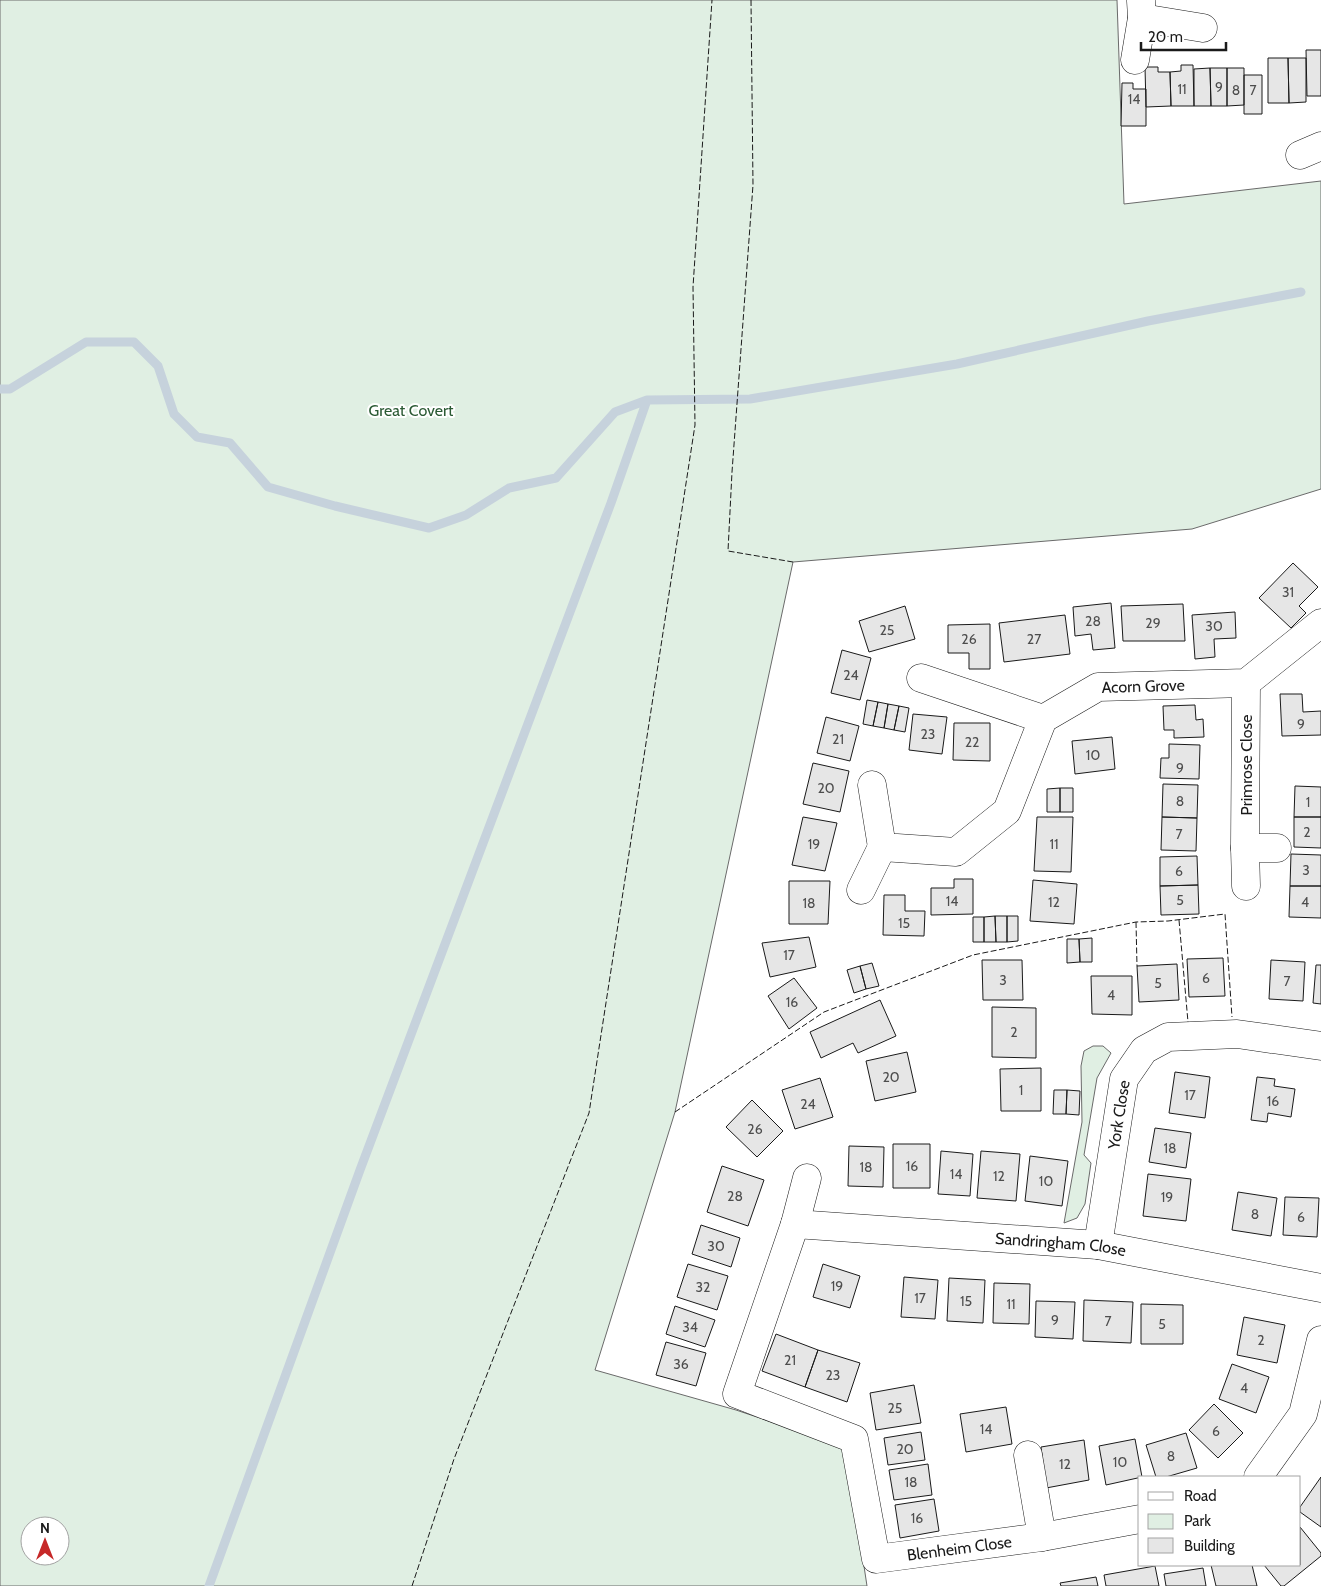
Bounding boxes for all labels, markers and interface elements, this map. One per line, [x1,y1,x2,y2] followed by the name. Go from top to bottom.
[1141,20,1226,52] scale bar
[1148,28,1183,46] text: 20 m
[1215,78,1223,96] house number: 9
[1177,80,1187,98] house number: 11
[1232,81,1240,99] house number: 8
[1249,81,1257,99] house number: 7
[1128,90,1140,108] house number: 14
[369,401,454,420] park label: Great Covert
[1282,583,1294,601] house number: 31
[1085,612,1101,630] house number: 28
[1145,614,1161,632] house number: 29
[1205,617,1223,635] house number: 30
[880,621,894,639] house number: 25
[961,630,977,648] house number: 26
[1027,630,1041,648] house number: 27
[843,666,859,684] house number: 24
[1101,675,1185,696] street label: Acorn Grove
[1237,715,1256,815] street label: Primrose Close
[1297,715,1305,733] house number: 9
[921,725,935,743] house number: 23
[832,730,844,748] house number: 21
[965,733,979,751] house number: 22
[1086,746,1100,764] house number: 10
[1176,759,1184,777] house number: 9
[817,779,835,797] house number: 20
[1176,792,1184,810] house number: 8
[1306,793,1310,811] house number: 1
[1303,823,1311,841] house number: 2
[1175,825,1183,843] house number: 7
[808,835,820,853] house number: 19
[1049,835,1059,853] house number: 11
[1302,861,1310,879] house number: 3
[1175,862,1183,880] house number: 6
[1176,891,1184,909] house number: 5
[946,892,958,910] house number: 14
[1048,893,1060,911] house number: 12
[1301,893,1309,911] house number: 4
[802,894,816,912] house number: 18
[898,914,910,932] house number: 15
[783,946,795,964] house number: 17
[1202,969,1210,987] house number: 6
[999,971,1007,989] house number: 3
[1283,972,1291,990] house number: 7
[1154,974,1162,992] house number: 5
[1107,986,1115,1004] house number: 4
[786,993,798,1011] house number: 16
[1010,1023,1018,1041] house number: 2
[882,1068,900,1086] house number: 20
[1104,1079,1133,1151] street label: York Close
[1019,1081,1023,1099] house number: 1
[1184,1086,1196,1104] house number: 17
[1267,1092,1279,1110] house number: 16
[800,1095,816,1113] house number: 24
[747,1120,763,1138] house number: 26
[1163,1139,1177,1157] house number: 18
[906,1157,918,1175] house number: 16
[859,1158,873,1176] house number: 18
[950,1165,962,1183] house number: 14
[993,1167,1005,1185] house number: 12
[1039,1172,1053,1190] house number: 10
[727,1187,743,1205] house number: 28
[1161,1188,1173,1206] house number: 19
[1251,1205,1259,1223] house number: 8
[1297,1208,1305,1226] house number: 6
[995,1228,1128,1260] street label: Sandringham Close
[707,1237,725,1255] house number: 30
[831,1277,843,1295] house number: 19
[696,1278,710,1296] house number: 32
[914,1289,926,1307] house number: 17
[960,1292,972,1310] house number: 15
[1006,1295,1016,1313] house number: 11
[1051,1311,1059,1329] house number: 9
[1104,1312,1112,1330] house number: 7
[1158,1315,1166,1333] house number: 5
[682,1318,698,1336] house number: 34
[1257,1331,1265,1349] house number: 2
[784,1351,796,1369] house number: 21
[673,1355,689,1373] house number: 36
[826,1366,840,1384] house number: 23
[1240,1379,1248,1397] house number: 4
[888,1399,902,1417] house number: 25
[980,1420,992,1438] house number: 14
[1212,1422,1220,1440] house number: 6
[896,1440,914,1458] house number: 20
[1167,1447,1175,1465] house number: 8
[1113,1453,1127,1471] house number: 10
[1059,1455,1071,1473] house number: 12
[904,1473,918,1491] house number: 18
[1138,1476,1301,1566] legend
[1184,1487,1217,1505] text: Road
[911,1509,923,1527] house number: 16
[1184,1512,1211,1530] text: Park
[20,1516,70,1566] north arrow
[40,1519,50,1537] text: N
[906,1532,1013,1564] street label: Blenheim Close
[1184,1537,1235,1555] text: Building

